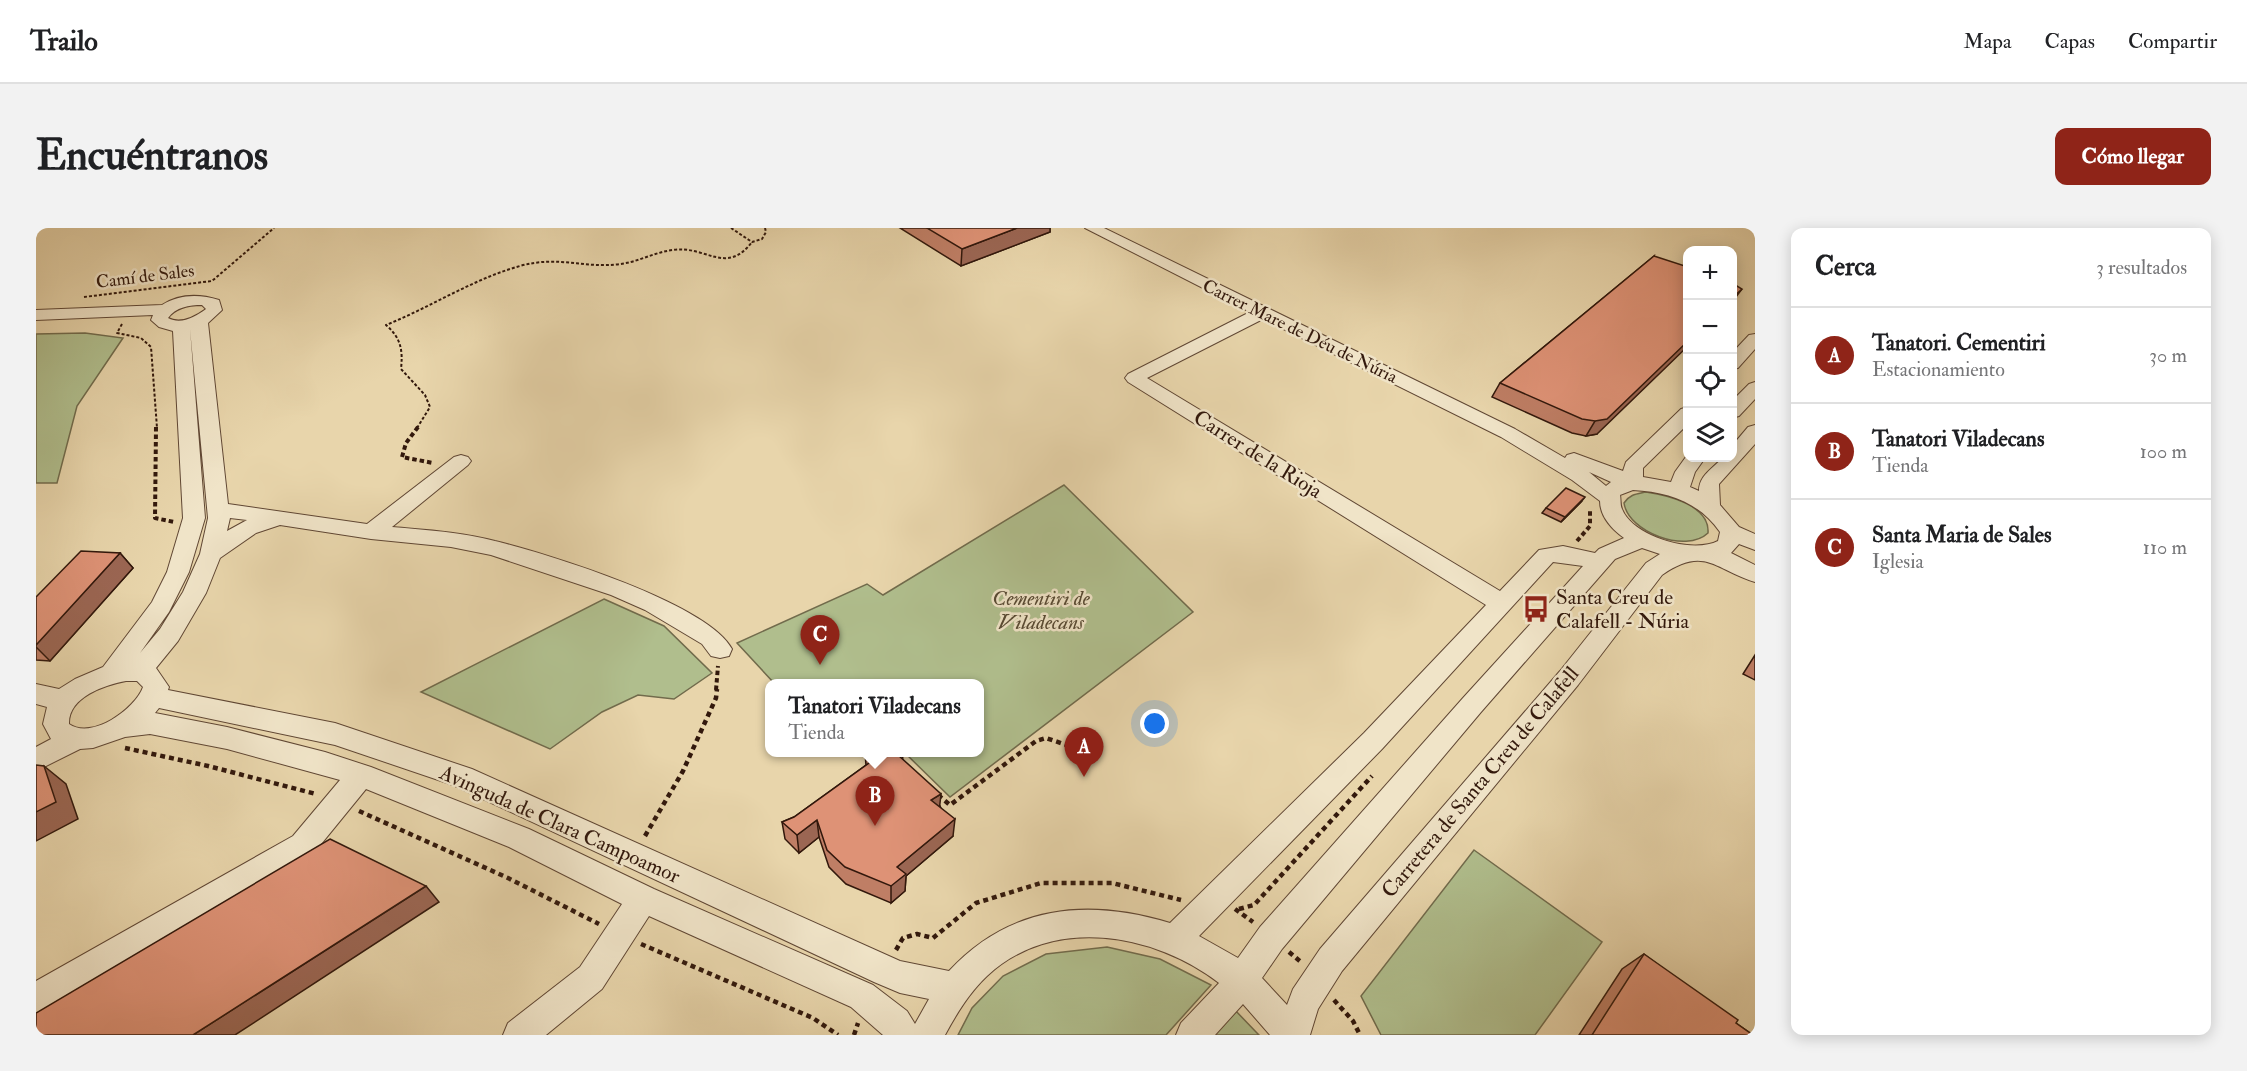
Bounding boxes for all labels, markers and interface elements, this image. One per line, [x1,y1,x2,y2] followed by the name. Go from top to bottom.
[30,24,98,59] text: Trailo
[1964,28,2012,55] text: Mapa
[2045,28,2095,55] text: Capas
[2128,28,2217,55] text: Compartir
[2055,128,2211,185] button: Cómo llegar
[36,130,268,182] text: Encuéntranos
[1683,246,1737,462] map controls
[1683,246,1737,300] button: +
[1815,251,1876,283] text: Cerca
[2096,255,2187,280] text: 3 resultados
[95,259,196,294] street label: Camí de Sales
[1199,274,1402,389] street label: Carrer Mare de Déu de Núria
[1683,300,1737,354] button: −
[1872,329,2046,357] text: Tanatori. Cementiri
[1828,343,1841,368] text: A
[2149,343,2187,368] text: 30 m
[1683,354,1737,408] button: locate
[1872,357,2005,382] text: Estacionamiento
[1188,404,1327,505] street label: Carrer de la Rioja
[1683,408,1737,462] button: layers
[1872,425,2045,453] text: Tanatori Viladecans
[1828,439,1841,464] text: B
[2140,439,2187,464] text: 100 m
[1872,453,1929,478] text: Tienda
[1872,521,2051,549] text: Santa Maria de Sales
[1827,535,1842,560] text: C
[2143,535,2187,560] text: 110 m
[1872,549,1924,574] text: Iglesia
[1556,584,1689,635] place label: Santa Creu de Calafell - Núria
[992,585,1091,636] park label: Cementiri de Viladecans
[1521,594,1551,624] bus stop icon: Santa Creu de Calafell - Núria
[800,616,840,665] pin: C
[1376,661,1586,904] street label: Carretera de Santa Creu de Calafell
[765,679,984,757] popup
[788,692,961,720] text: Tanatori Viladecans
[1140,709,1169,738] your location
[788,720,845,745] text: Tienda
[1064,728,1104,777] pin: A
[434,759,684,890] street label: Avinguda de Clara Campoamor
[856,776,894,826] pin: B

